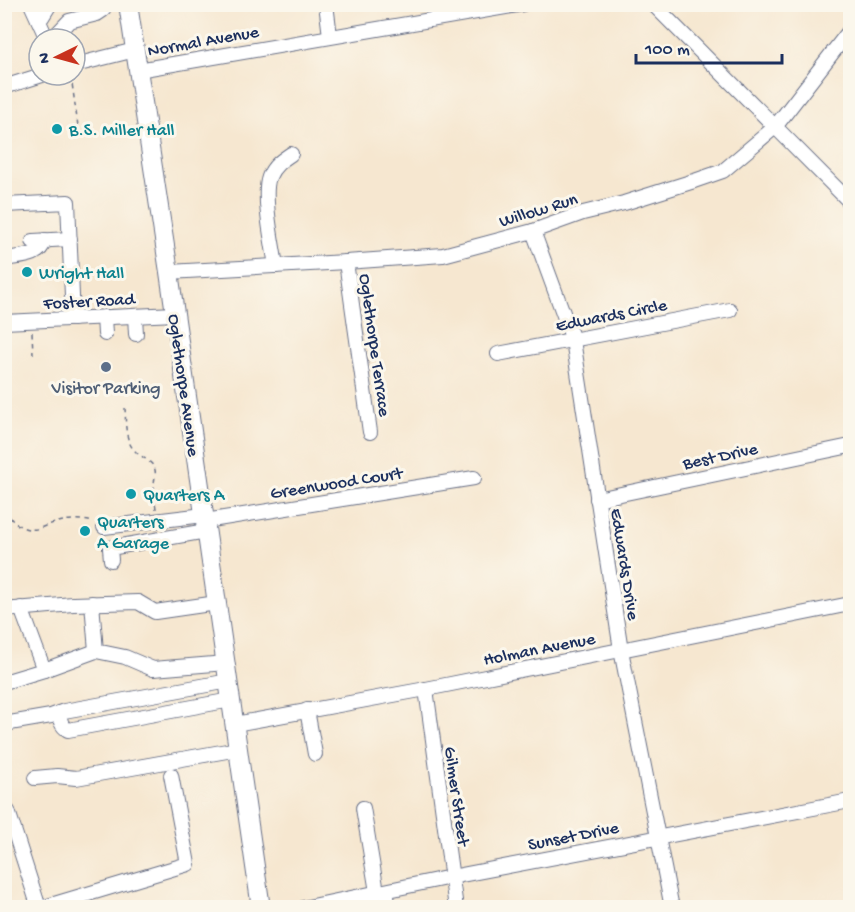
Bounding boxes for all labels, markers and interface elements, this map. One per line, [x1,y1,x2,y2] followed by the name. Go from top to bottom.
[146,22,261,63] street label: Normal Avenue
[27,27,87,87] north arrow
[636,27,782,65] scale bar
[644,40,690,61] text: 100 m
[36,51,55,64] text: N
[68,121,175,142] place label: B.S. Miller Hall
[50,122,64,136] marker: B.S. Miller Hall
[497,189,581,233] street label: Willow Run
[39,264,124,285] place label: Wright Hall
[20,265,34,279] marker: Wright Hall
[353,273,394,419] street label: Oglethorpe Terrace
[42,290,137,315] street label: Foster Road
[554,295,670,338] street label: Edwards Circle
[162,313,203,459] street label: Oglethorpe Avenue
[99,360,113,374] marker: Visitor Parking
[51,379,160,400] place label: Visitor Parking
[680,439,761,476] street label: Best Drive
[269,463,406,505] street label: Greenwood Court
[143,486,226,507] place label: Quarters A
[124,487,138,501] marker: Quarters A
[604,507,643,622] street label: Edwards Drive
[97,513,170,555] place label: Quarters A Garage
[78,524,92,538] marker: Quarters A Garage
[482,629,598,672] street label: Holman Avenue
[438,745,473,849] street label: Gilmer Street
[526,818,621,857] street label: Sunset Drive

